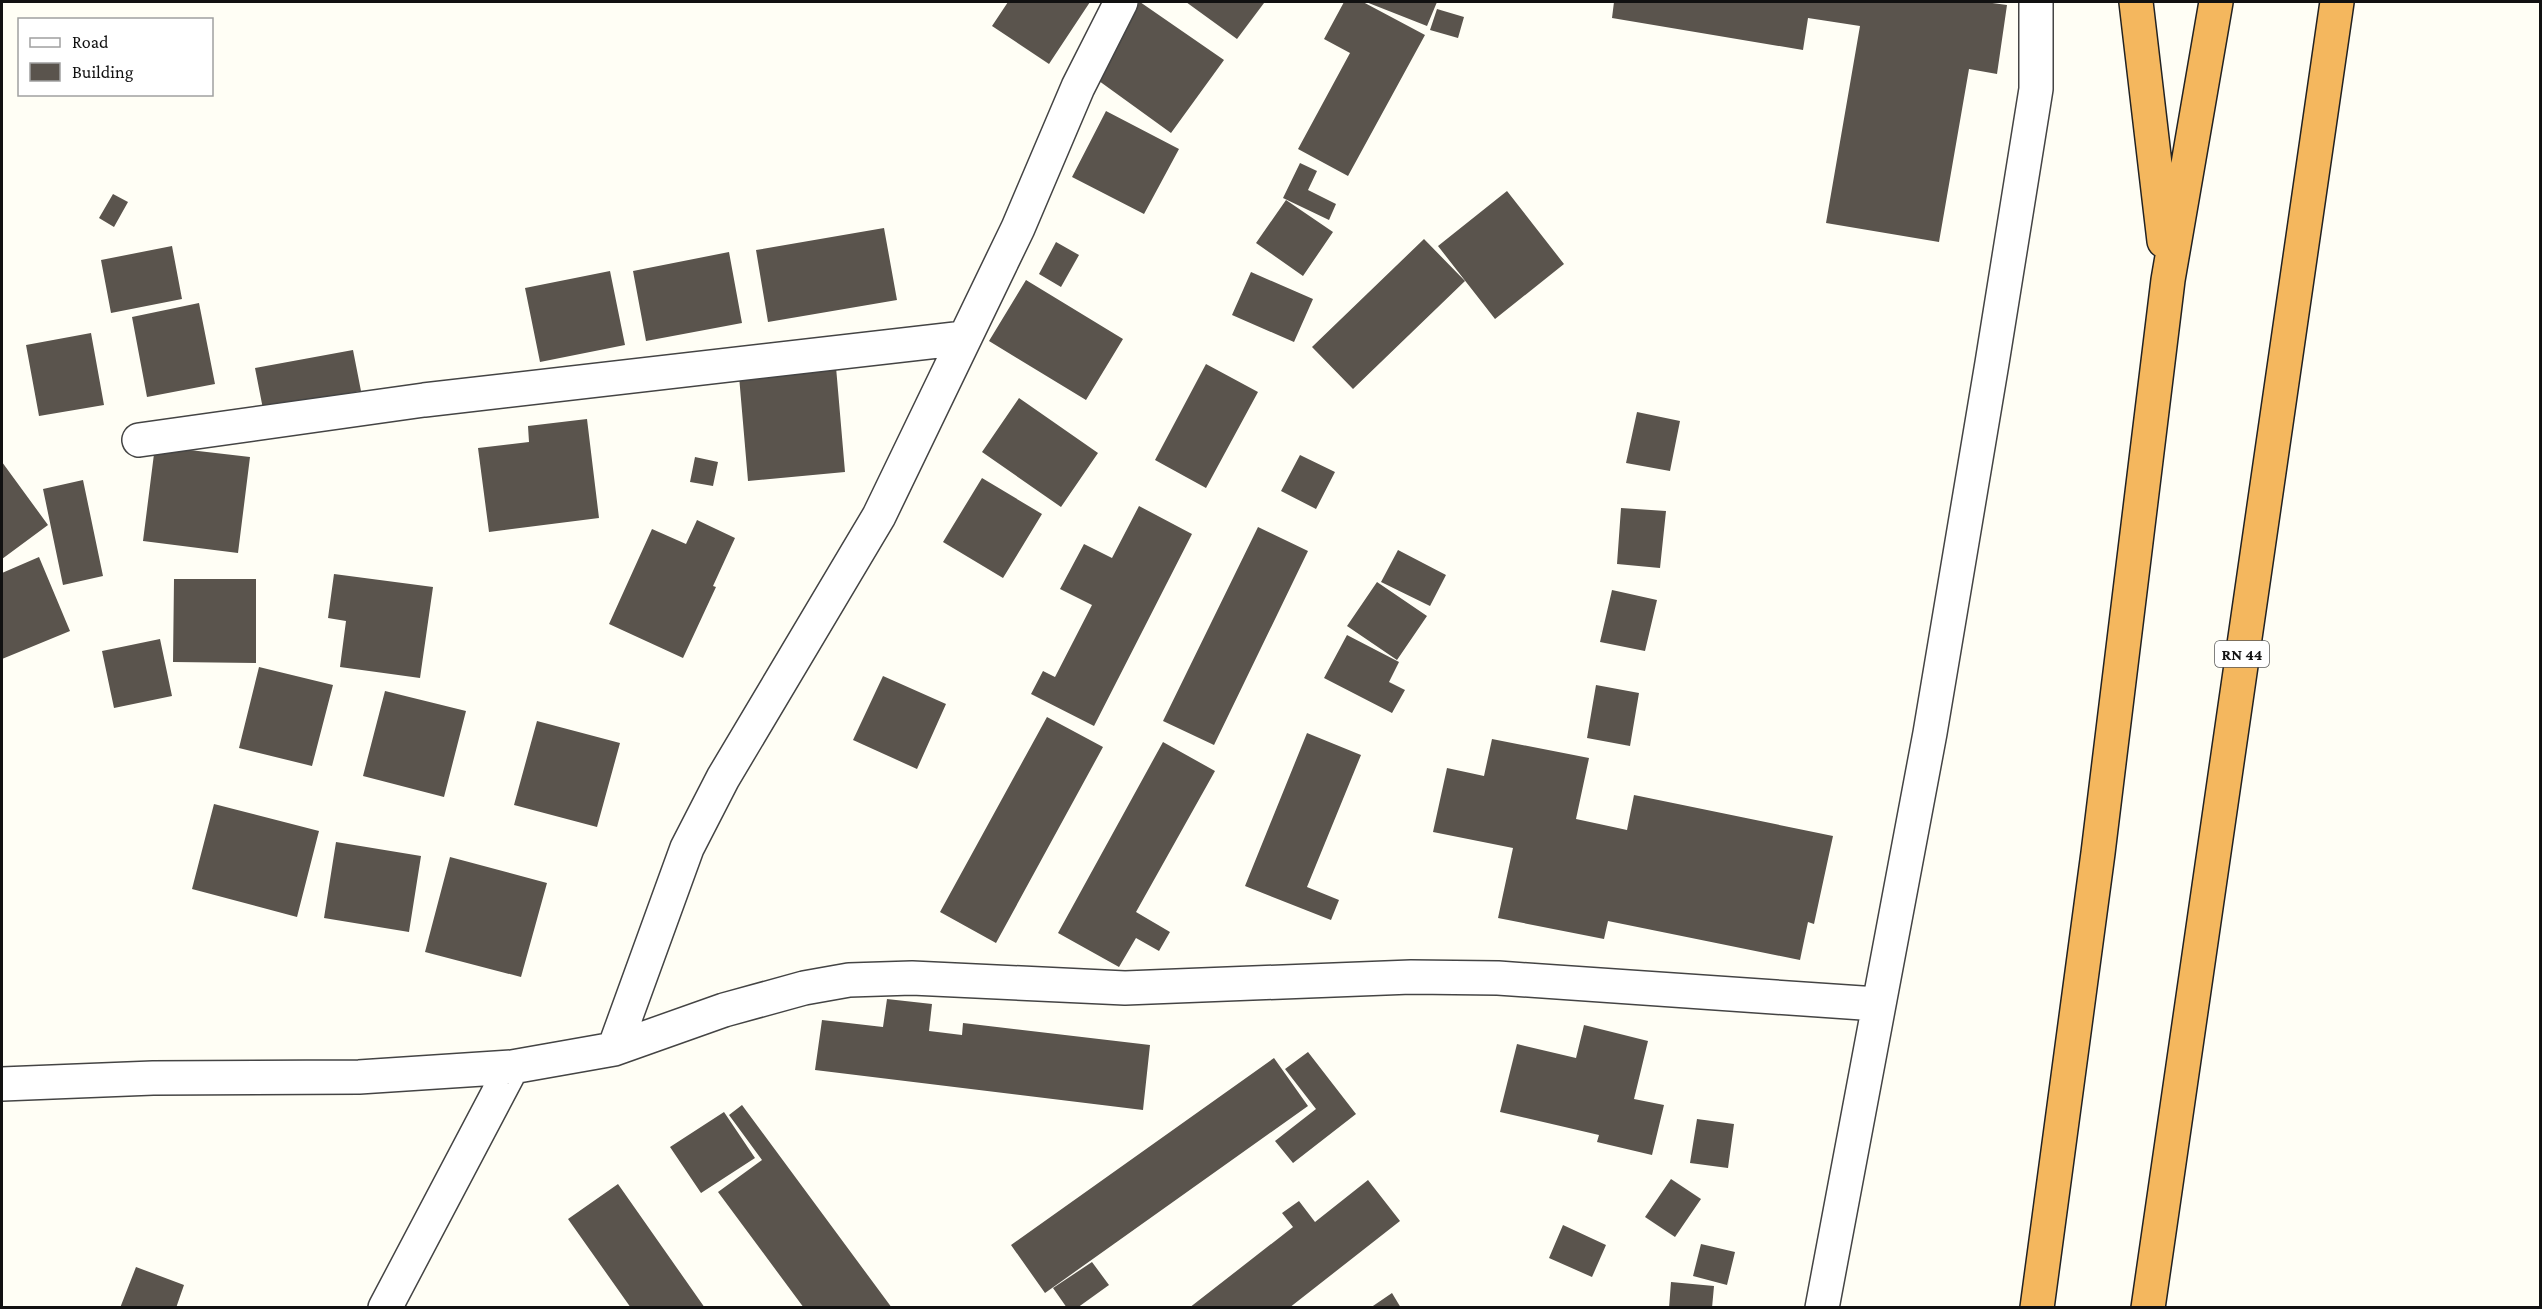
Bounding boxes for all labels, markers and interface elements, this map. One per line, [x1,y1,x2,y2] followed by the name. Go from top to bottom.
[18,18,213,96] legend
[72,32,109,52] text: Road
[72,62,134,82] text: Building
[2215,641,2269,667] road number: RN 44

